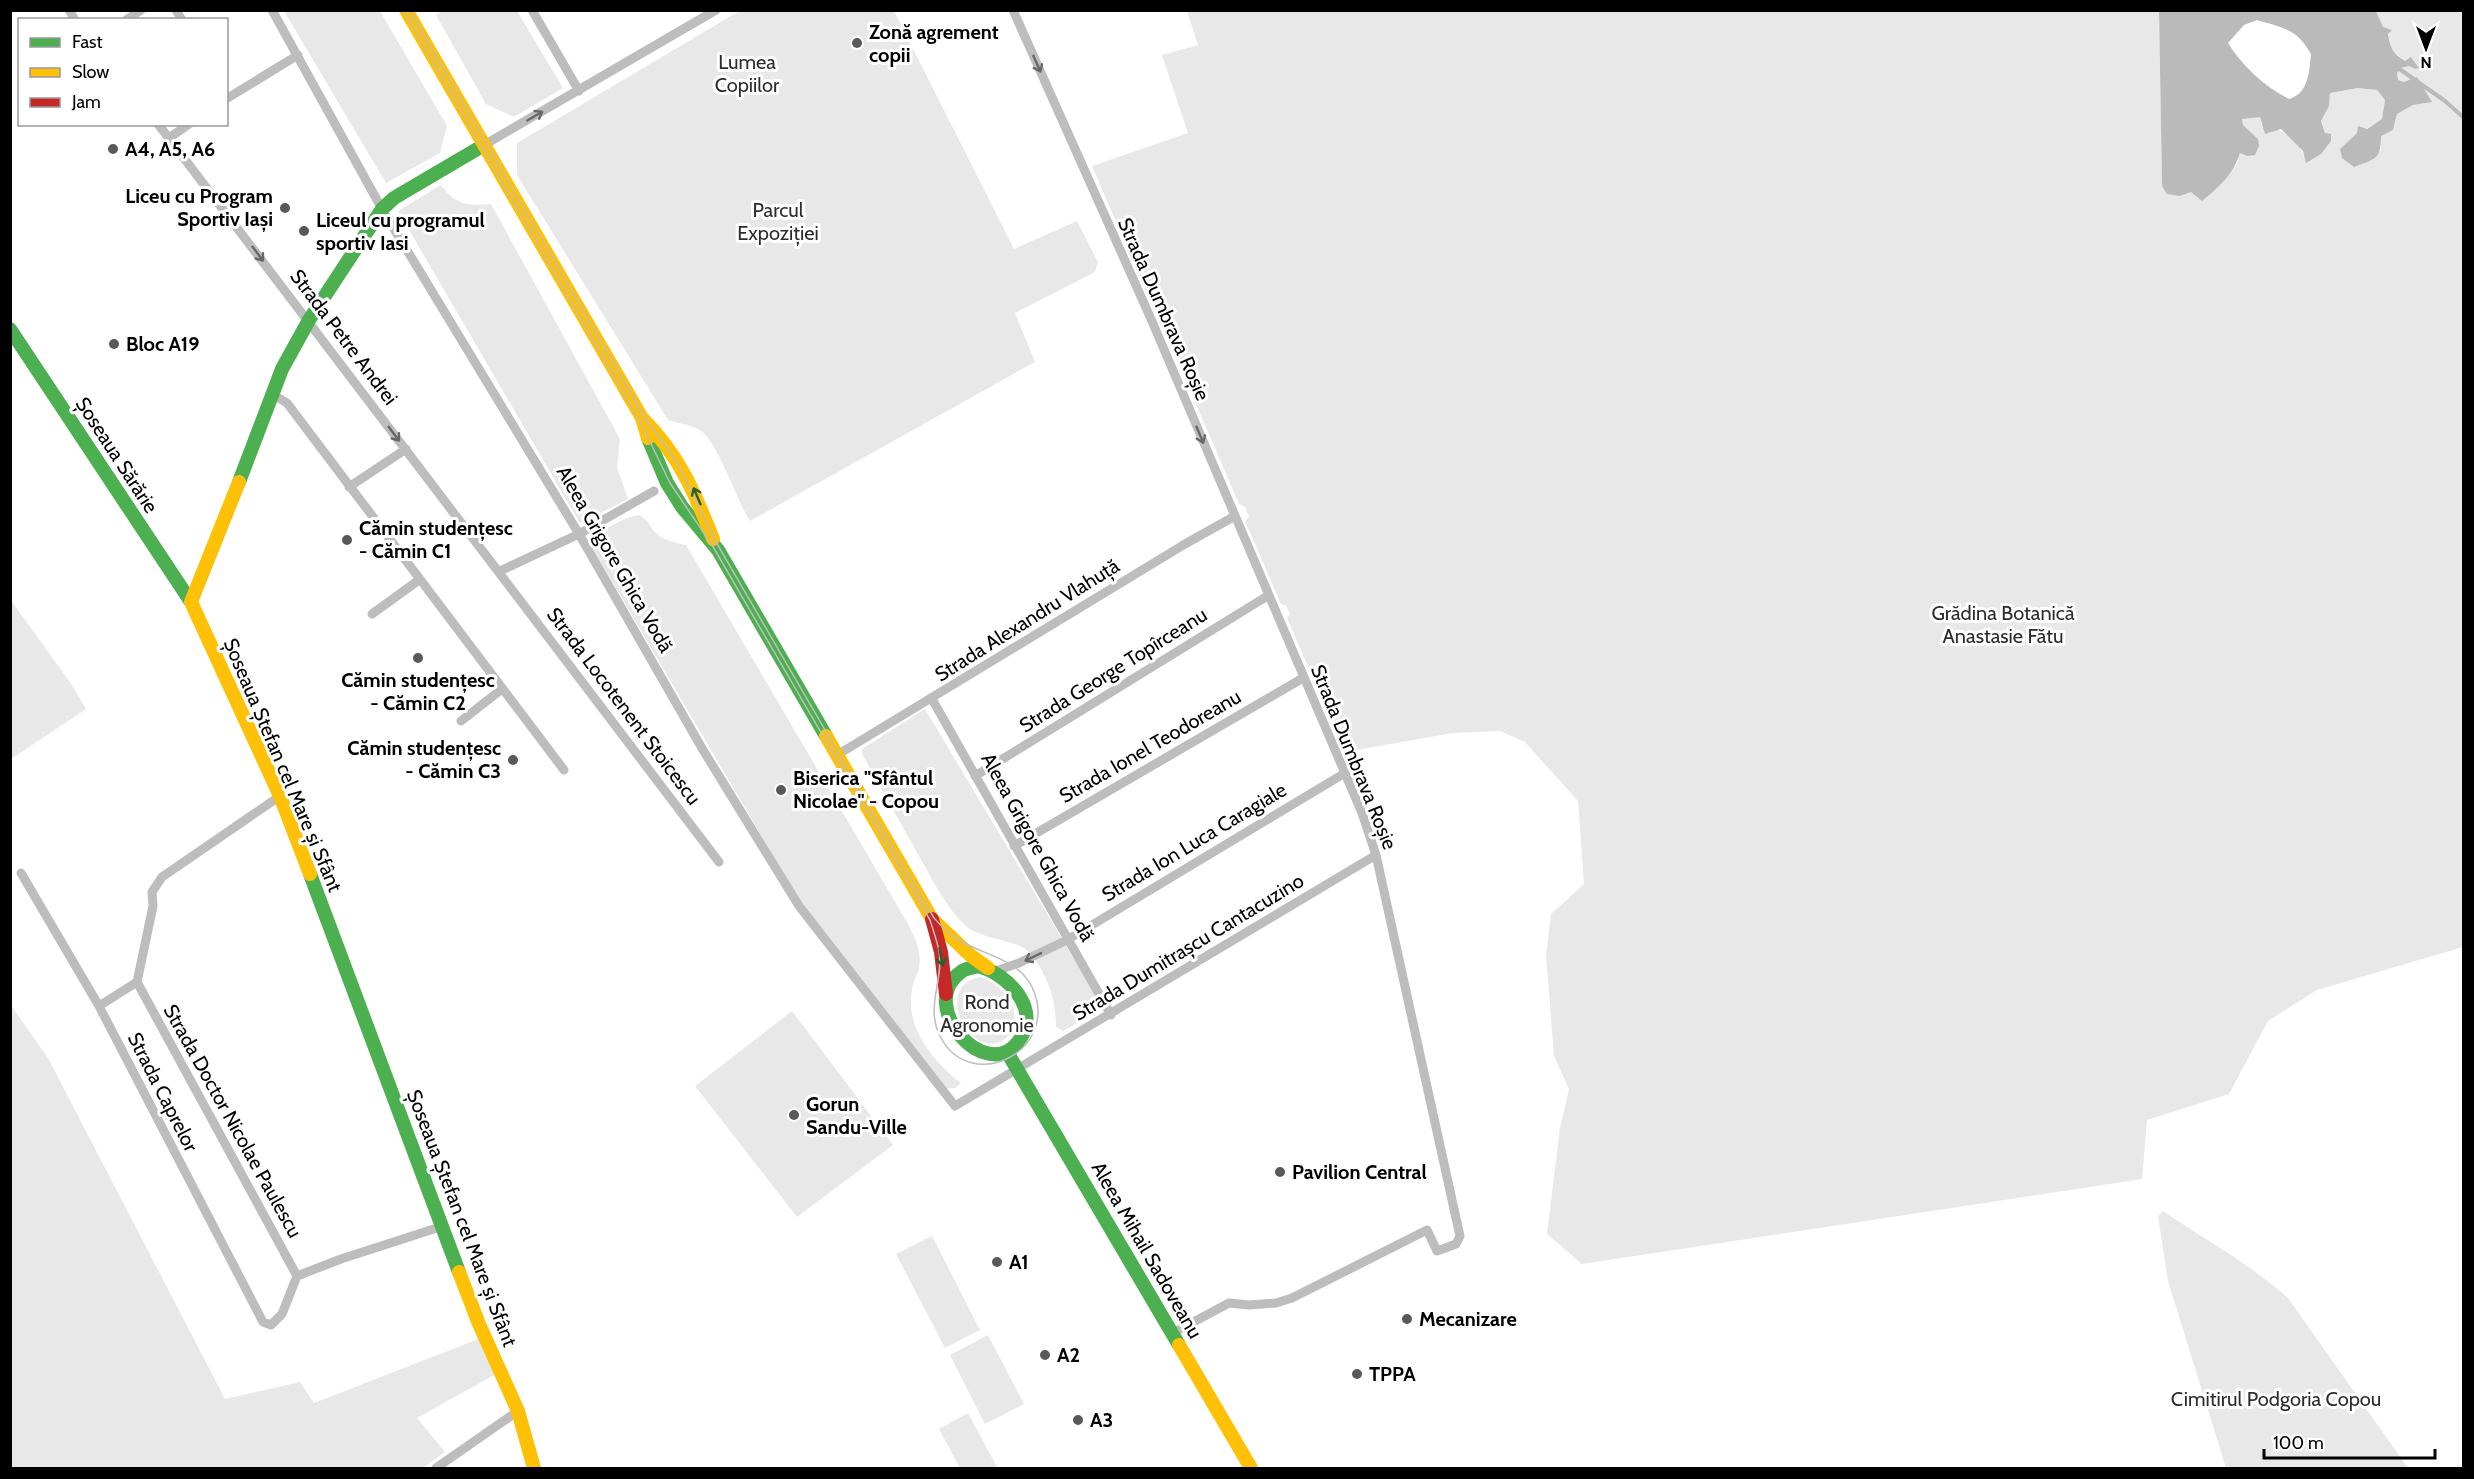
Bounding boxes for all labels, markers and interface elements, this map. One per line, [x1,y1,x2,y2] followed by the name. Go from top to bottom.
[18,18,228,126] legend
[2396,18,2456,78] north arrow
[869,20,999,67] place label: Zonă agrement copii
[72,31,103,53] text: Fast
[850,36,864,50] marker: Zonă agrement copii
[715,50,780,97] park label: Lumea Copiilor
[2420,53,2432,72] text: N
[1032,54,1043,73] one-way arrow
[72,61,109,83] text: Slow
[71,91,101,113] text: Jam
[526,110,543,122] one-way arrow
[125,137,215,161] place label: A4, A5, A6
[106,142,120,156] marker: A4, A5, A6
[125,184,273,232] place label: Liceu cu Program Sportiv Iași
[737,198,819,246] park label: Parcul Expoziției
[278,201,292,215] marker: Liceu cu Program Sportiv Iași
[316,208,485,255] place label: Liceul cu programul sportiv Iasi
[1112,214,1215,404] street label: Strada Dumbrava Roșie
[297,224,311,238] marker: Liceul cu programul sportiv Iasi
[252,246,265,262] one-way arrow
[285,265,403,409] street label: Strada Petre Andrei
[126,332,199,356] place label: Bloc A19
[107,337,121,351] marker: Bloc A19
[70,393,163,518] street label: Șoseaua Sărărie
[388,425,401,441] one-way arrow
[1195,425,1206,443] one-way arrow
[552,461,678,657] street label: Aleea Grigore Ghica Vodă
[691,487,703,505] one-way arrow
[359,516,513,563] place label: Cămin studențesc - Cămin C1
[340,533,354,547] marker: Cămin studențesc - Cămin C1
[930,553,1124,687] street label: Strada Alexandru Vlahuță
[1932,601,2075,648] park label: Grădina Botanică Anastasie Fătu
[1015,602,1211,738] street label: Strada George Topîrceanu
[542,603,706,809] street label: Strada Locotenent Stoicescu
[218,635,347,896] street label: Șoseaua Ștefan cel Mare și Sfânt
[411,651,425,665] marker: Cămin studențesc - Cămin C2
[1305,661,1402,853] street label: Strada Dumbrava Roșie
[341,668,495,715] place label: Cămin studențesc - Cămin C2
[1055,684,1245,808] street label: Strada Ionel Teodoreanu
[347,736,501,783] place label: Cămin studențesc - Cămin C3
[976,749,1100,946] street label: Aleea Grigore Ghica Vodă
[506,753,520,767] marker: Cămin studențesc - Cămin C3
[793,766,939,813] place label: Biserica "Sfântul Nicolae" - Copou
[1097,777,1291,907] street label: Strada Ion Luca Caragiale
[774,783,788,797] marker: Biserica "Sfântul Nicolae" - Copou
[1068,868,1308,1026] street label: Strada Dumitrașcu Cantacuzino
[936,947,947,967] one-way arrow
[1024,951,1042,963] one-way arrow
[940,990,1034,1037] park label: Rond Agronomie
[159,1000,307,1242] street label: Strada Doctor Nicolae Paulescu
[123,1028,204,1156] street label: Strada Caprelor
[401,1086,522,1350] street label: Șoseaua Ștefan cel Mare și Sfânt
[806,1092,907,1139] place label: Gorun Sandu-Ville
[787,1108,801,1122] marker: Gorun Sandu-Ville
[1087,1157,1207,1343] street label: Aleea Mihail Sadoveanu
[1292,1160,1427,1184] place label: Pavilion Central
[1273,1165,1287,1179] marker: Pavilion Central
[1009,1250,1029,1274] place label: A1
[990,1255,1004,1269] marker: A1
[1419,1307,1517,1331] place label: Mecanizare
[1400,1312,1414,1326] marker: Mecanizare
[1057,1343,1080,1367] place label: A2
[1038,1348,1052,1362] marker: A2
[1369,1362,1416,1386] place label: TPPA
[1350,1367,1364,1381] marker: TPPA
[2171,1387,2381,1411] park label: Cimitirul Podgoria Copou
[1090,1408,1113,1432] place label: A3
[1071,1413,1085,1427] marker: A3
[2264,1422,2435,1460] scale bar
[2273,1432,2324,1454] text: 100 m

